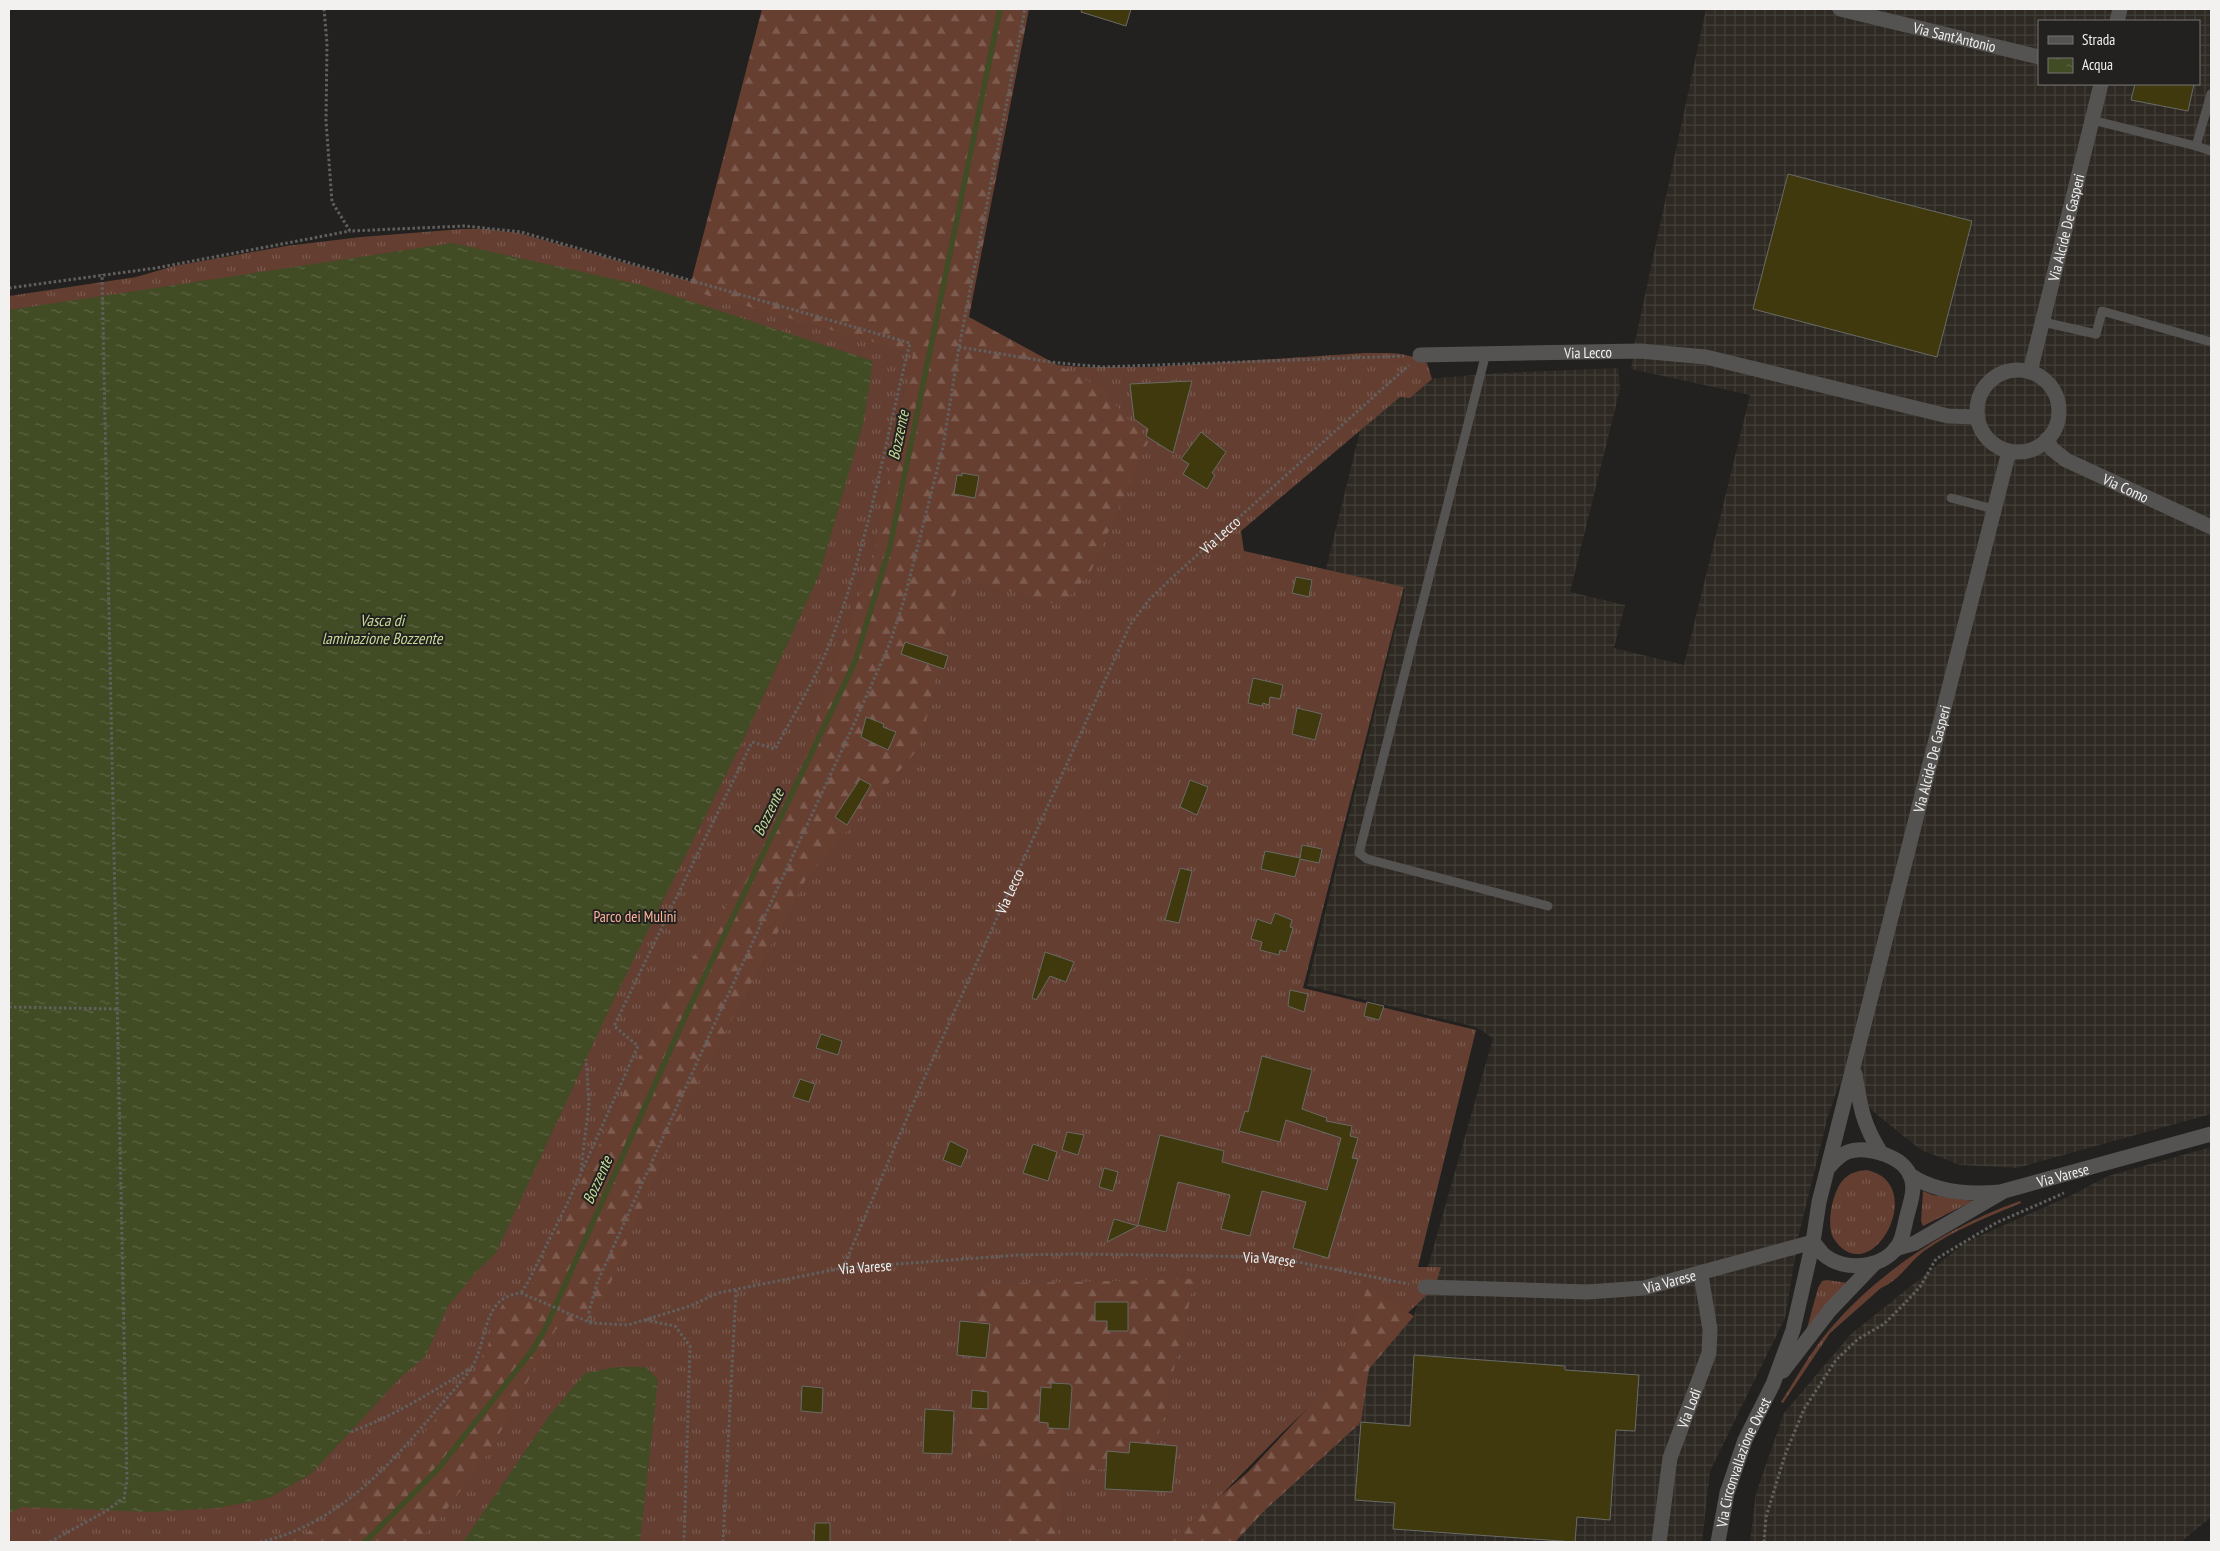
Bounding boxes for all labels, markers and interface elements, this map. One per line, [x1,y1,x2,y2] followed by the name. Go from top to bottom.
[1910,17,1998,56] street label: Via Sant'Antonio
[2038,20,2200,85] legend
[2082,30,2115,49] text: Strada
[2082,55,2113,74] text: Acqua
[2043,172,2088,284] street label: Via Alcide De Gasperi
[1563,342,1612,362] street label: Via Lecco
[883,407,913,462] water label: Bozzente
[2099,468,2152,507] street label: Via Como
[1195,512,1244,558] street label: Via Lecco
[322,610,444,648] water label: Vasca di laminazione Bozzente
[1908,703,1954,815] street label: Via Alcide De Gasperi
[748,784,789,839] water label: Bozzente
[990,865,1028,918] street label: Via Lecco
[594,907,677,926] park label: Parco dei Mulini
[578,1152,617,1207] water label: Bozzente
[2034,1159,2091,1191] street label: Via Varese
[1242,1247,1298,1271] street label: Via Varese
[836,1255,892,1278] street label: Via Varese
[1641,1265,1698,1297] street label: Via Varese
[1672,1385,1705,1432] street label: Via Lodi
[1711,1394,1774,1530] street label: Via Circonvallazione Ovest

